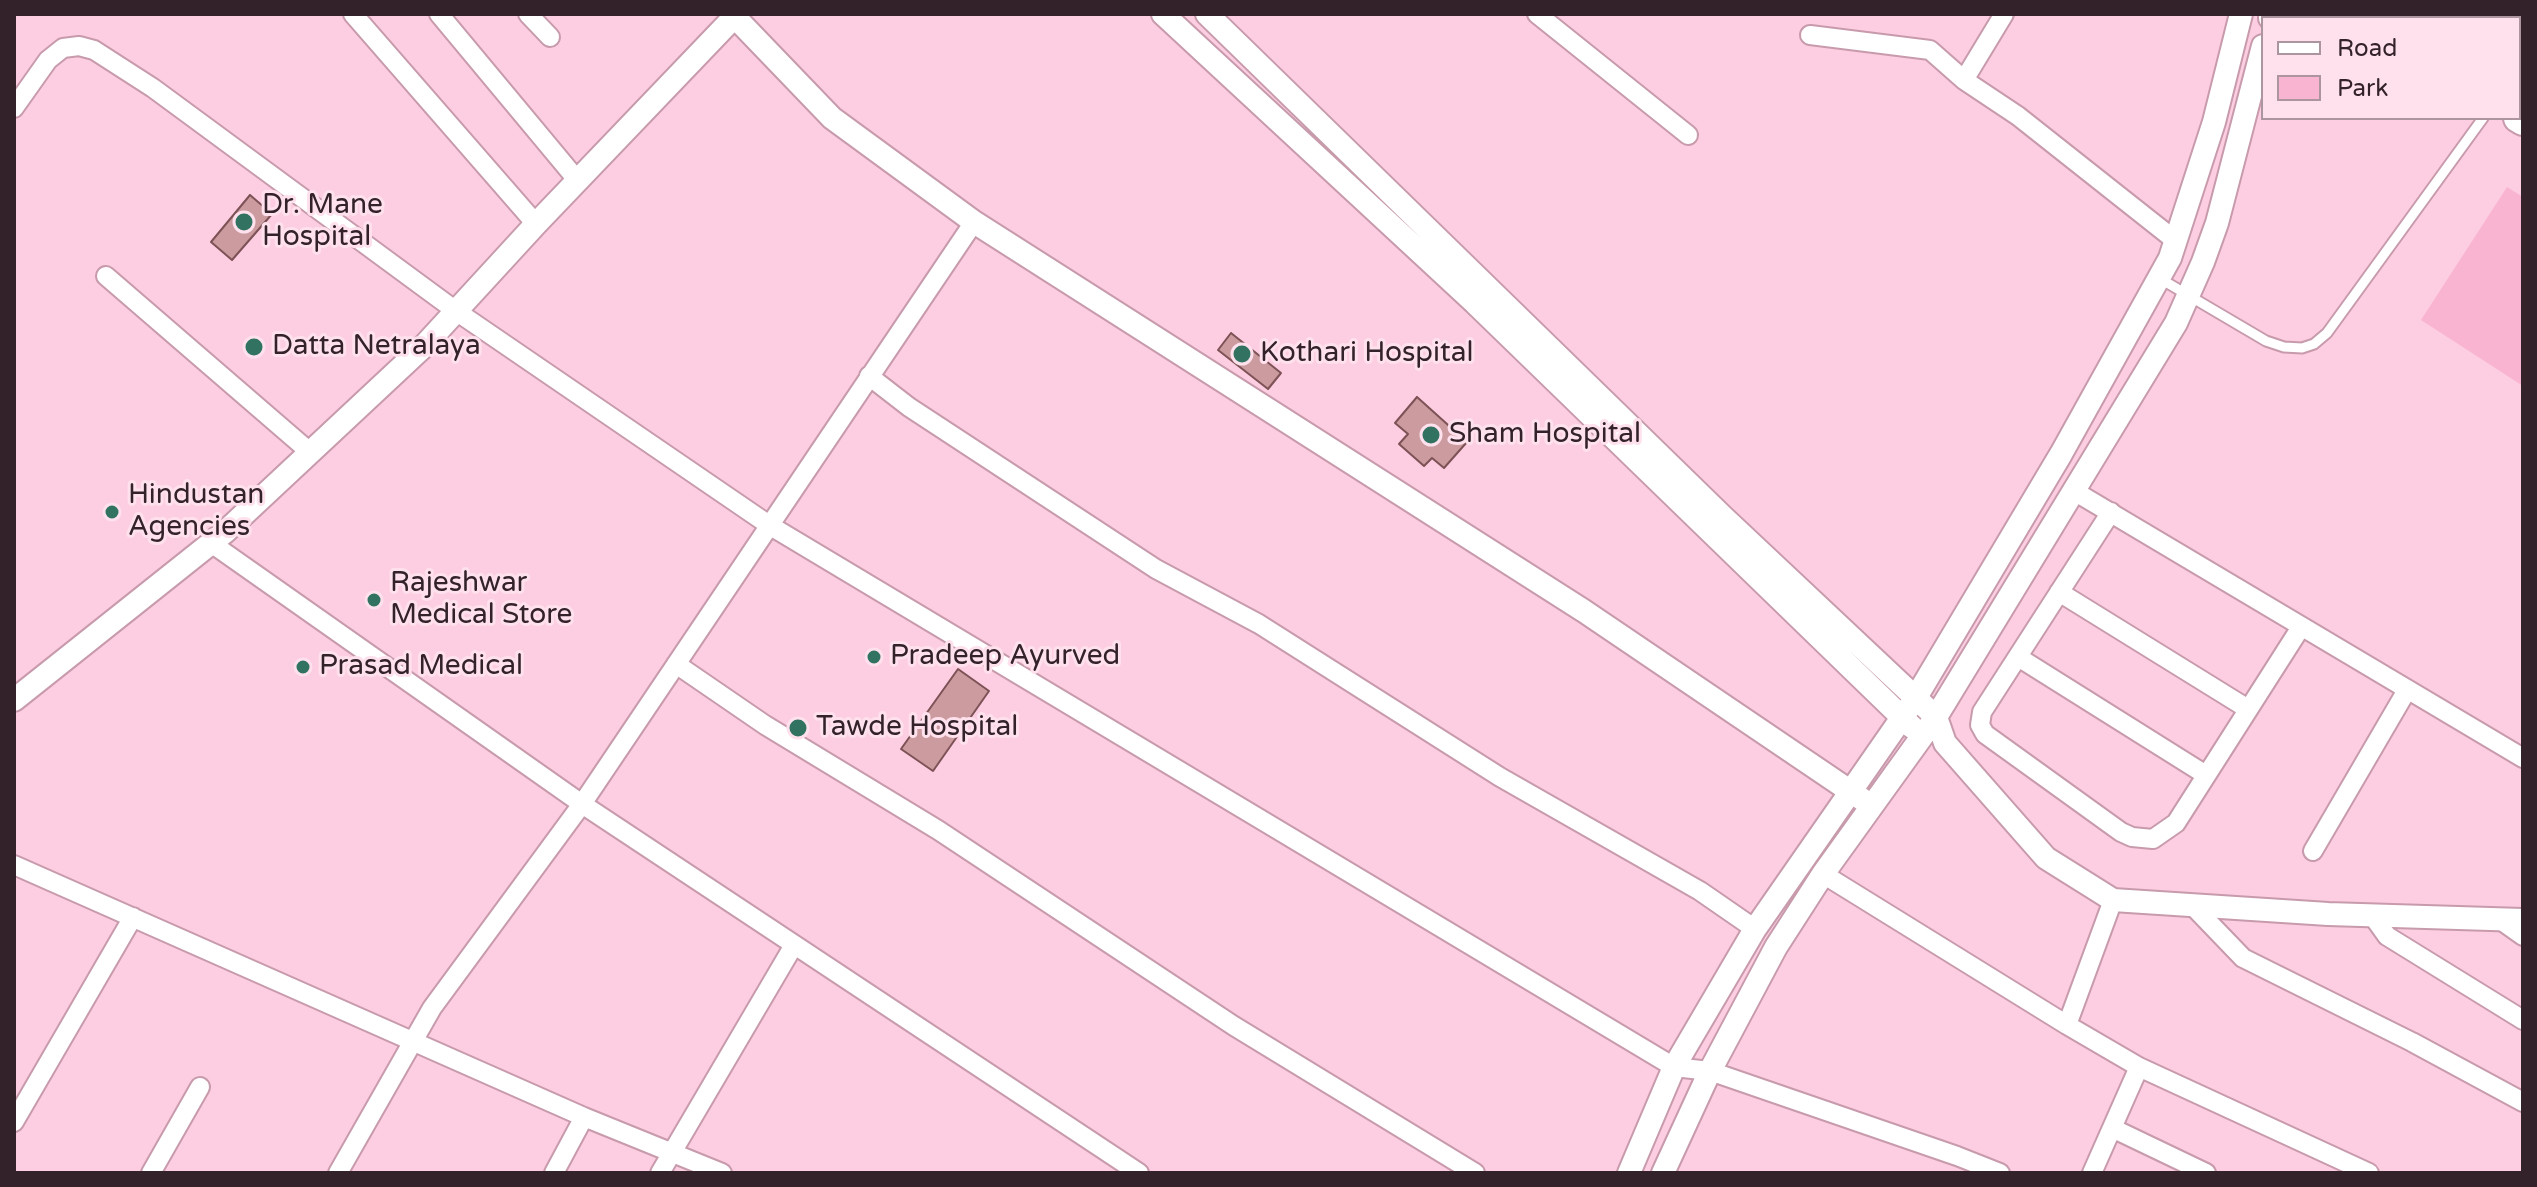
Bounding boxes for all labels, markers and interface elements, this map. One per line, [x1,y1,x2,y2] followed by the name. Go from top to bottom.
[2261,16,2521,120] legend
[2337,34,2397,63] text: Road
[2337,74,2388,103] text: Park
[262,189,383,255] place label: Dr. Mane Hospital
[233,211,255,233] marker: Dr. Mane Hospital
[272,330,481,364] place label: Datta Netralaya
[243,336,265,358] marker: Datta Netralaya
[1260,337,1473,371] place label: Kothari Hospital
[1231,343,1253,365] marker: Kothari Hospital
[1449,418,1641,452] place label: Sham Hospital
[1420,424,1442,446] marker: Sham Hospital
[128,479,264,545] place label: Hindustan Agencies
[103,503,121,521] marker: Hindustan Agencies
[390,567,572,633] place label: Rajeshwar Medical Store
[365,591,383,609] marker: Rajeshwar Medical Store
[890,640,1120,674] place label: Pradeep Ayurved
[865,648,883,666] marker: Pradeep Ayurved
[319,650,523,684] place label: Prasad Medical
[294,658,312,676] marker: Prasad Medical
[816,711,1018,745] place label: Tawde Hospital
[787,717,809,739] marker: Tawde Hospital

